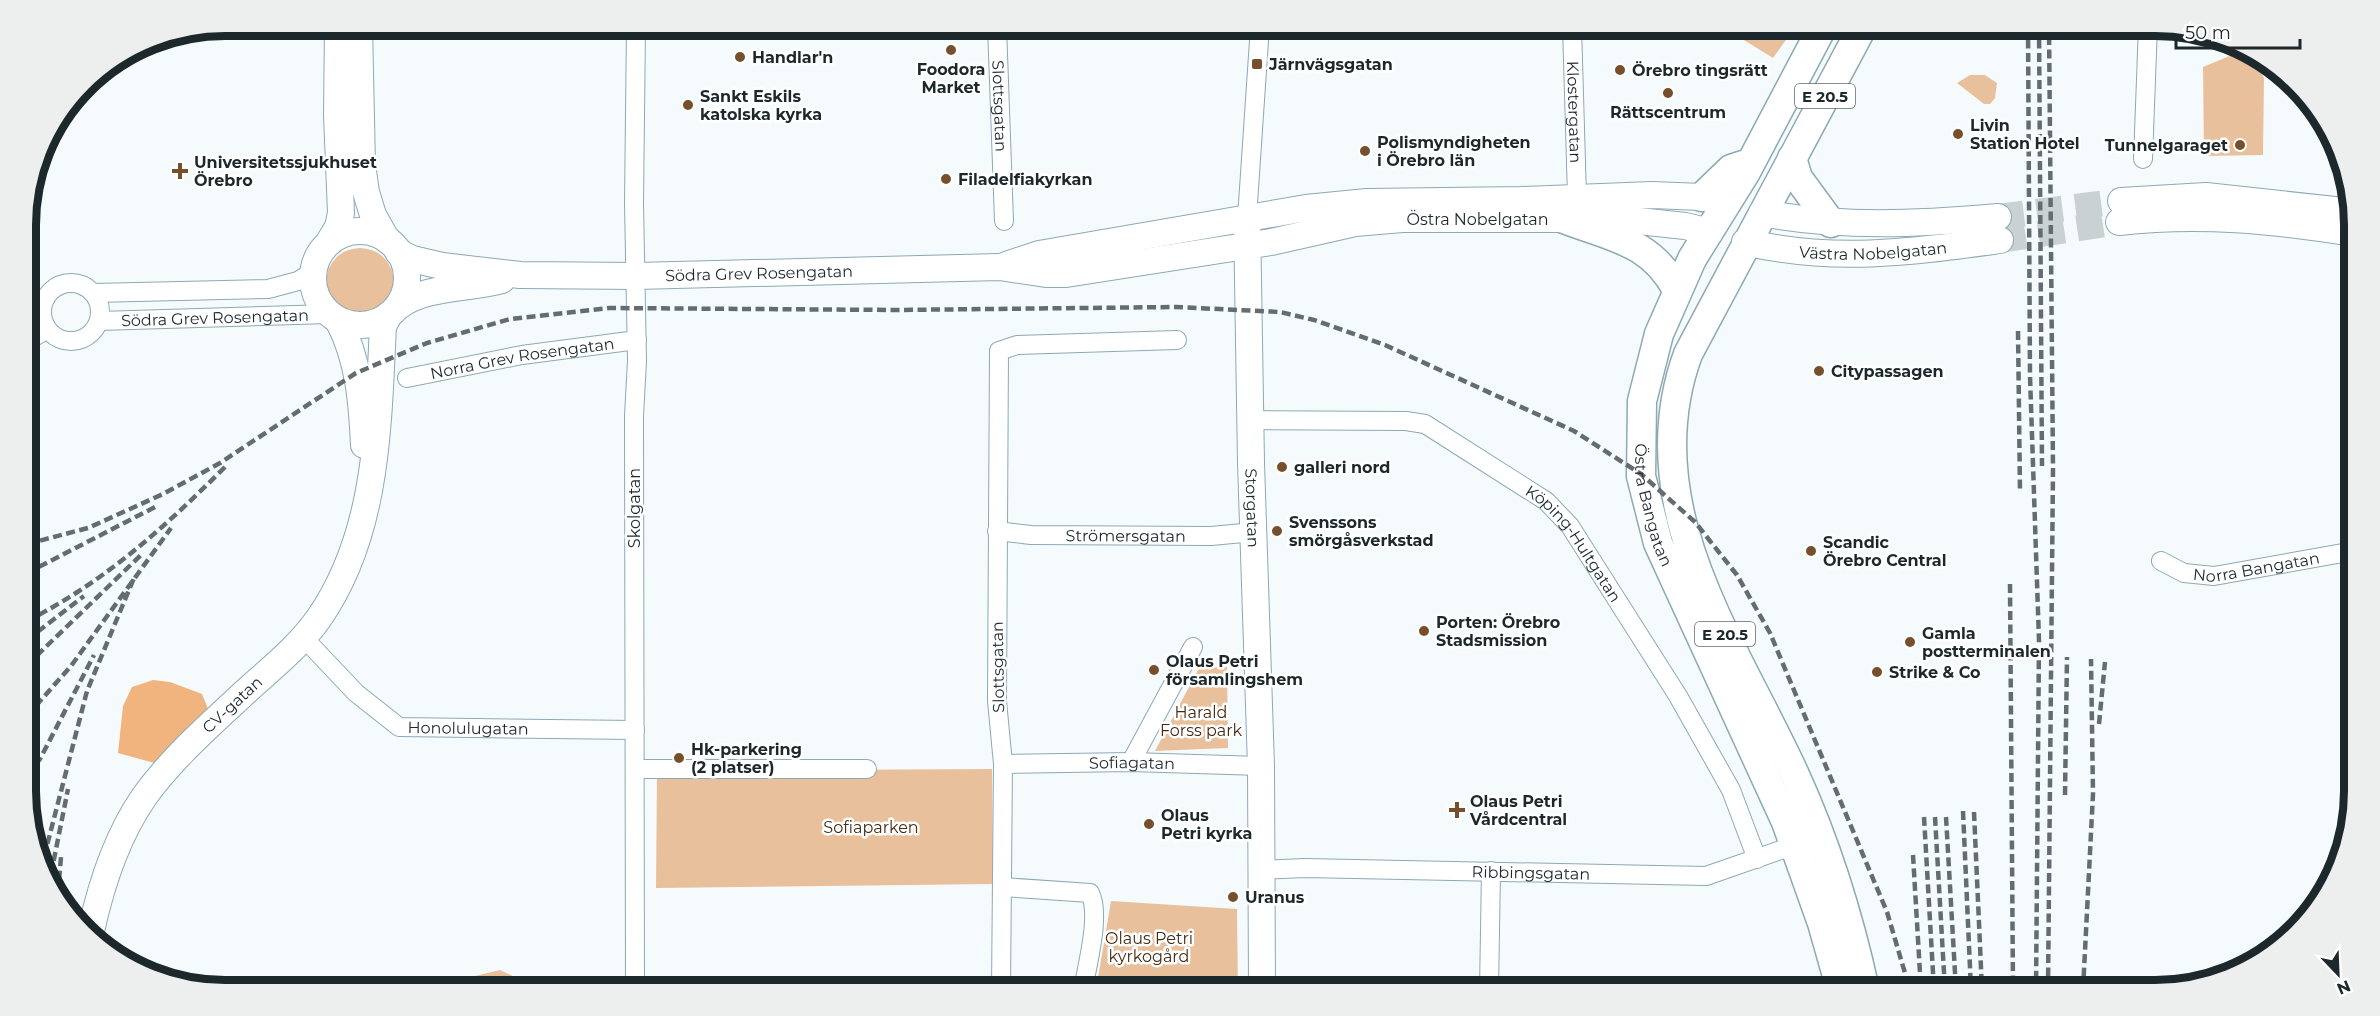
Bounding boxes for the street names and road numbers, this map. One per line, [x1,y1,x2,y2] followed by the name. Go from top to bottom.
[989,60,1011,152] street label: Slottsgatan
[1564,60,1586,163] street label: Klostergatan
[1795,84,1855,108] road number: E 20.5
[1407,209,1549,229] street label: Östra Nobelgatan
[1798,238,1948,263] street label: Västra Nobelgatan
[665,261,853,285] street label: Södra Grev Rosengatan
[121,305,309,330] street label: Södra Grev Rosengatan
[428,334,615,383] street label: Norra Grev Rosengatan
[1631,443,1677,569] street label: Östra Bangatan
[625,468,644,548] street label: Skolgatan
[1242,468,1263,548] street label: Storgatan
[1522,481,1625,606] street label: Köping-Hultgatan
[1066,526,1186,545] street label: Strömersgatan
[2192,548,2321,586] street label: Norra Bangatan
[988,621,1008,713] street label: Slottsgatan
[1695,622,1755,646] road number: E 20.5
[198,672,266,737] street label: CV-gatan
[407,718,529,738] street label: Honolulugatan
[1089,752,1175,773] street label: Sofiagatan
[1472,862,1590,883] street label: Ribbingsgatan

